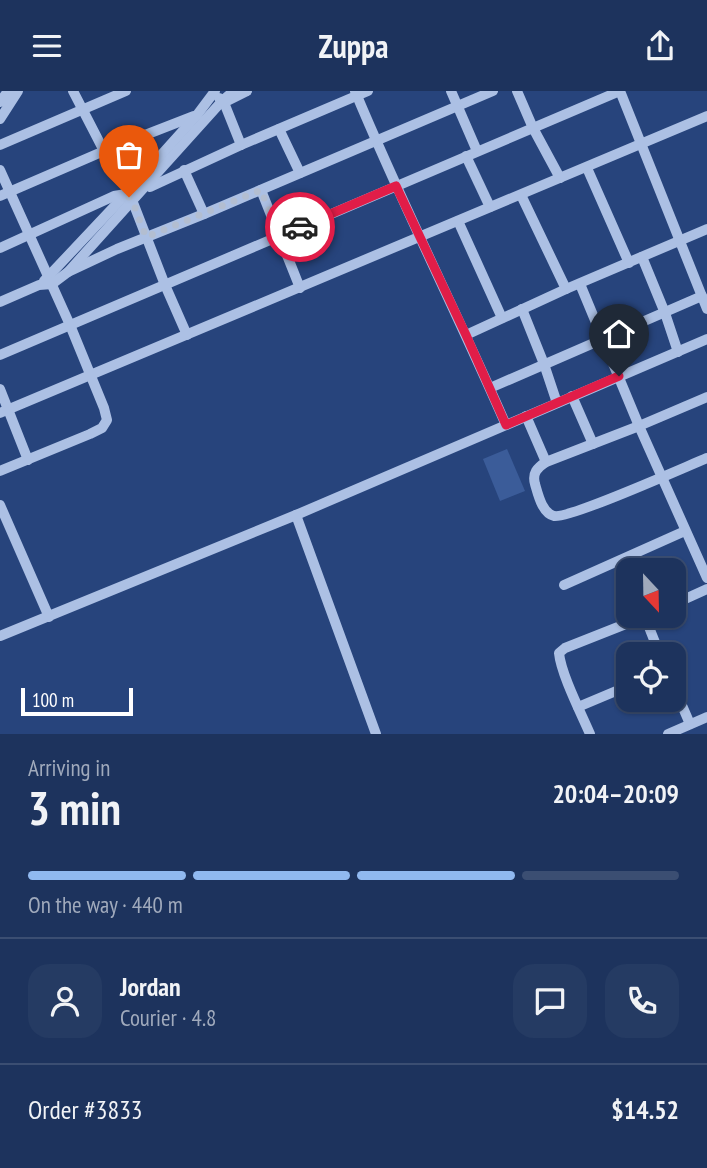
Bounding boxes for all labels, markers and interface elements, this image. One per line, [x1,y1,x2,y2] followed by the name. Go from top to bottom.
[318,25,389,67] text: Zuppa
[28,27,66,65] icon: menu
[641,27,679,65] icon: share
[99,125,159,197] pin
[110,136,148,174] icon: bag
[265,192,335,262] courier
[281,208,319,246] icon: car
[589,304,649,376] pin
[600,315,638,353] icon: home
[616,558,686,628] north arrow
[616,558,686,712] map controls
[616,642,686,712] button: locate
[21,685,133,717] scale bar
[32,688,74,712] text: 100 m
[28,753,110,782] text: Arriving in
[552,777,679,810] text: 20:04–20:09
[28,778,121,838] text: 3 min
[28,890,183,919] text: On the way · 440 m
[28,964,102,1038] button: person
[513,964,587,1038] button: chat
[605,964,679,1038] button: phone
[120,970,181,1003] text: Jordan
[120,1003,216,1032] text: Courier · 4.8
[28,1093,143,1126] text: Order #3833
[611,1093,679,1126] text: $14.52

